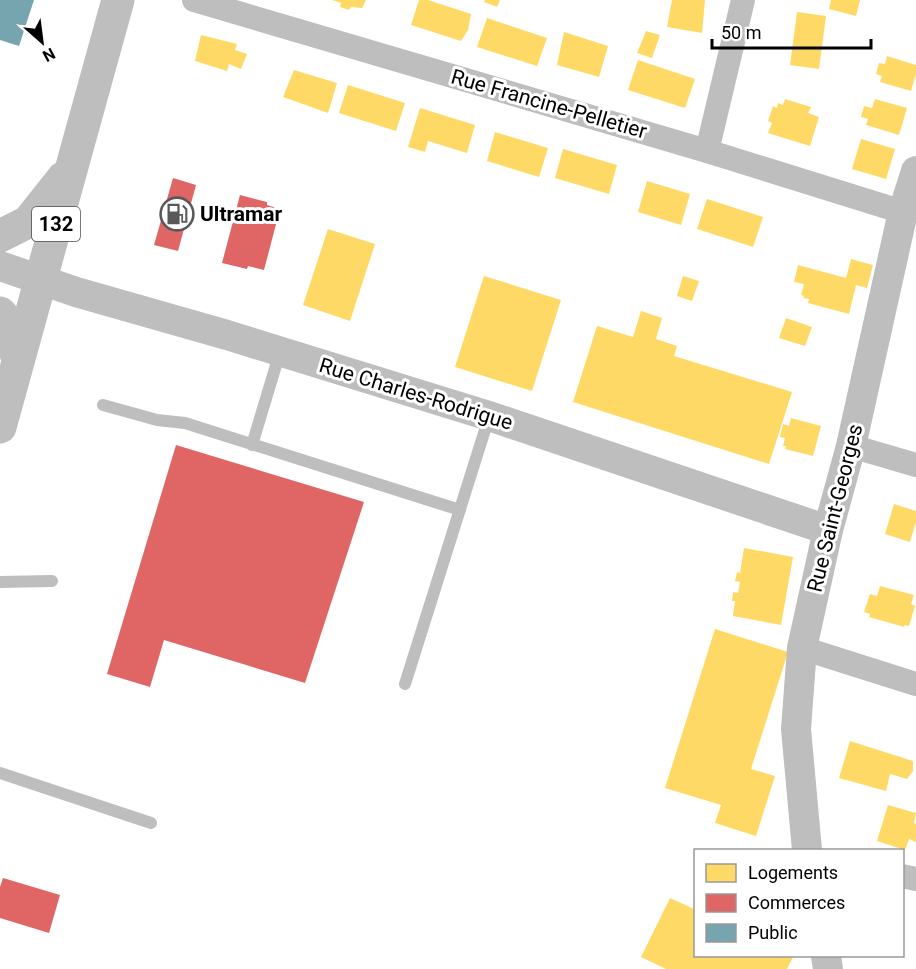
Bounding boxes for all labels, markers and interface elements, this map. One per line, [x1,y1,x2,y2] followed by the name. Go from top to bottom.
[12,12,72,72] north arrow
[712,12,871,50] scale bar
[721,22,761,43] text: 50 m
[39,44,58,66] text: N
[448,65,650,143] street label: Rue Francine-Pelletier
[159,196,195,232] fuel station icon: Ultramar
[200,202,283,226] place label: Ultramar
[32,207,80,241] road number: 132
[316,353,516,435] street label: Rue Charles-Rodrigue
[803,422,867,594] street label: Rue Saint-Georges
[694,849,904,957] legend
[748,862,838,883] text: Logements
[748,892,845,913] text: Commerces
[748,922,798,943] text: Public

